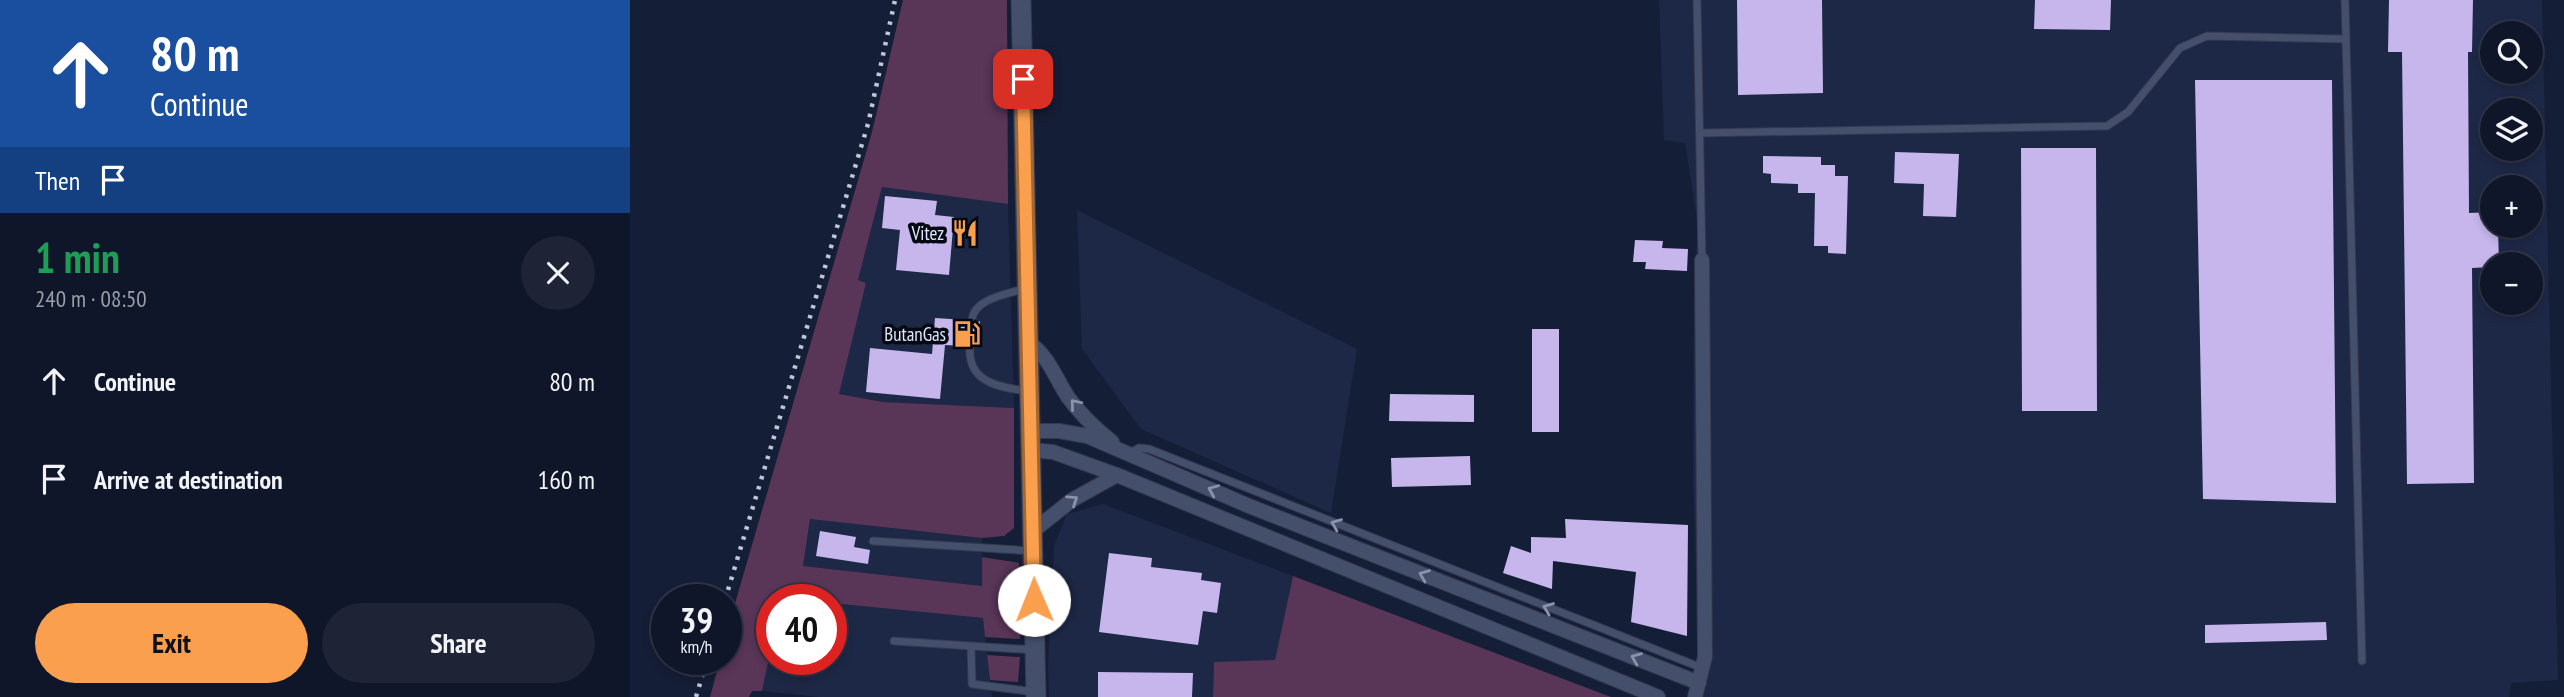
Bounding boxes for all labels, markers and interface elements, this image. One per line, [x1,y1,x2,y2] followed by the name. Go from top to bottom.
[150,21,239,85] text: 80 m
[2480,21,2543,315] map controls
[2480,21,2543,84] button: search
[35,28,126,119] icon: ahead
[993,49,1053,109] pin
[1004,60,1042,98] icon: arrive
[150,83,249,125] text: Continue
[2480,98,2543,161] button: layers
[94,161,132,199] icon: arrive
[35,164,80,197] text: Then
[2480,175,2543,238] button: +
[950,218,980,248] restaurant icon: Vitez
[910,221,944,245] place label: Vitez
[35,230,120,285] text: 1 min
[521,236,595,310] button: close
[2480,252,2543,315] button: −
[35,284,147,313] text: 240 m · 08:50
[952,319,982,349] fuel station icon: ButanGas
[884,322,946,346] place label: ButanGas
[35,362,73,400] icon: ahead
[94,365,176,398] text: Continue
[549,365,595,398] text: 80 m
[1070,400,1083,412] one-way arrow
[35,460,73,498] icon: arrive
[94,463,283,496] text: Arrive at destination
[537,463,595,496] text: 160 m
[1207,484,1220,498] one-way arrow
[1065,496,1078,508] one-way arrow
[1331,519,1343,533] one-way arrow
[997,563,1071,637] position arrow
[1419,569,1431,583] one-way arrow
[756,584,847,675] speed limit sign: 40
[680,597,713,643] text: 39
[35,603,308,683] button: Exit
[322,603,595,683] button: Share
[1542,603,1554,617] one-way arrow
[681,635,712,658] text: km/h
[1630,653,1642,667] one-way arrow

